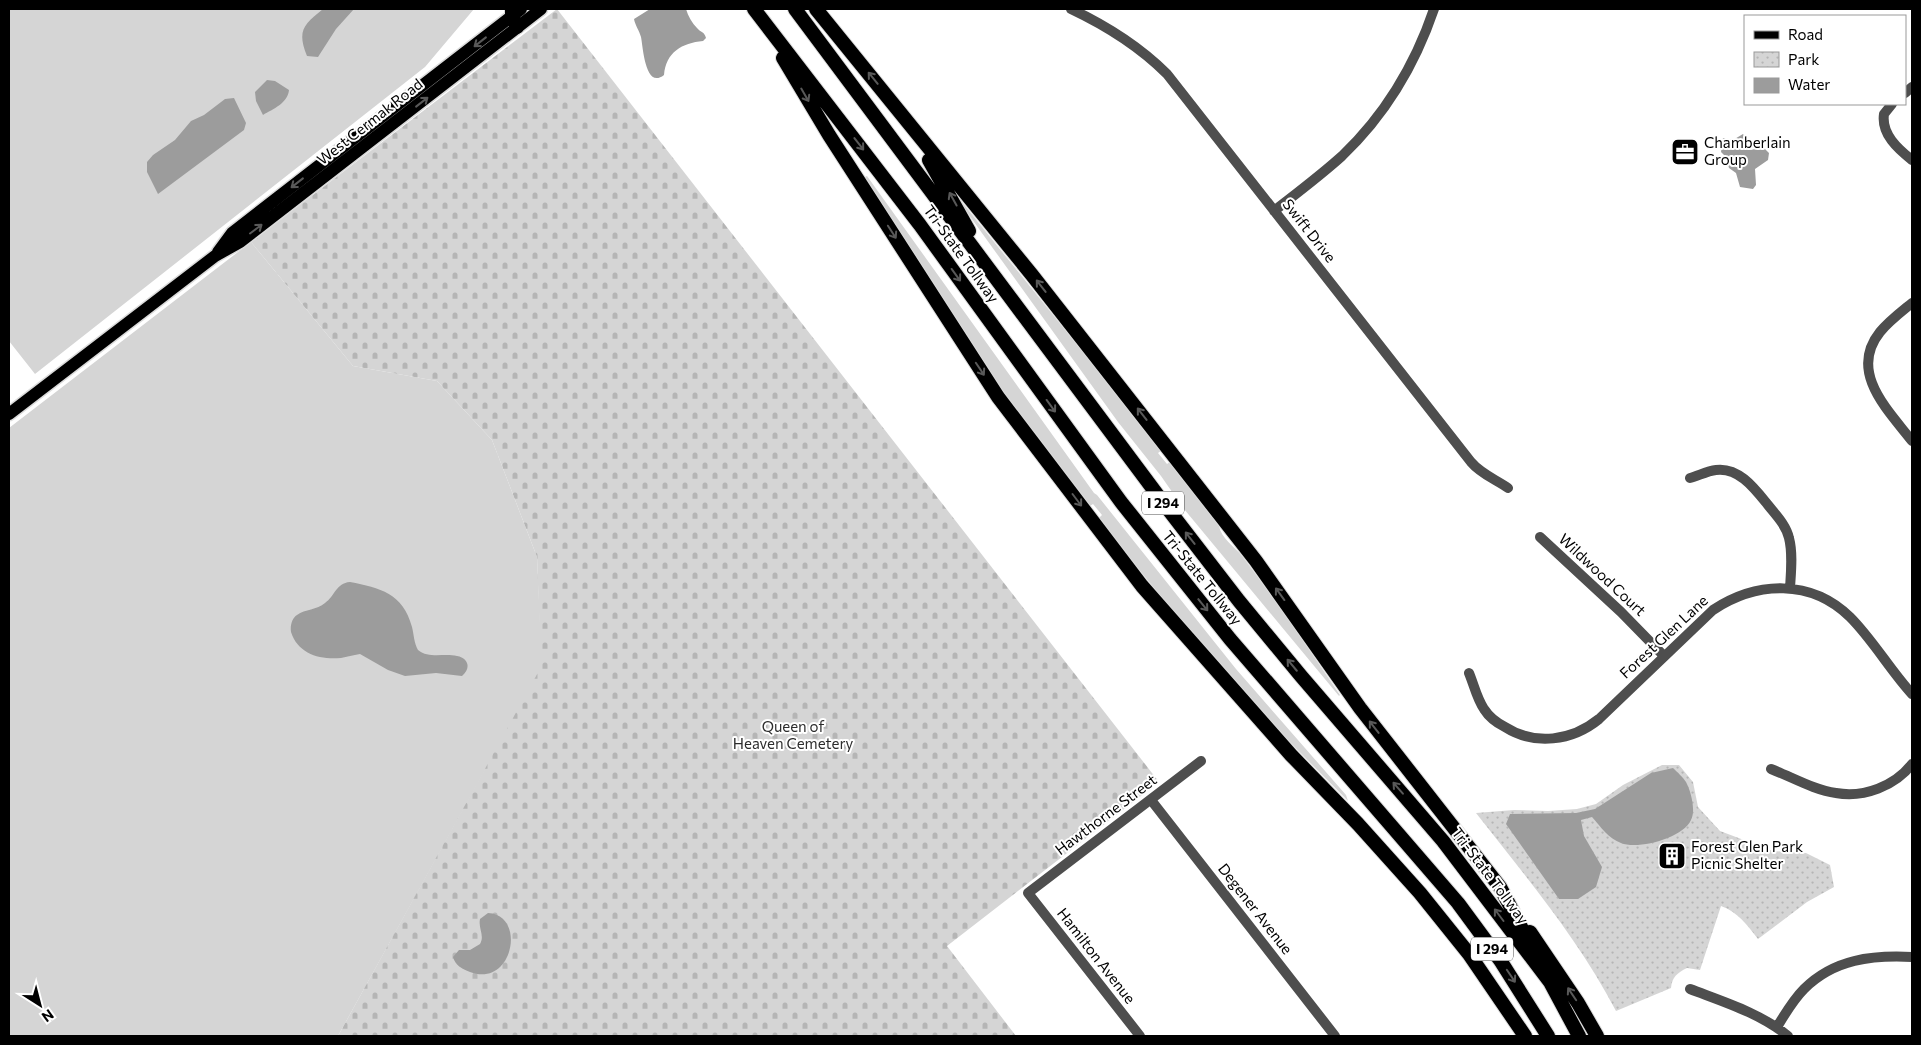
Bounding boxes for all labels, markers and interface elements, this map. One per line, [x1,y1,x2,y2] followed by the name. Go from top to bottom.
[1744,15,1906,105] legend
[1788,25,1823,43] text: Road
[473,36,486,47] one-way arrow
[1788,50,1819,68] text: Park
[867,72,878,85] one-way arrow
[313,74,426,168] street label: West Cermak Road
[1788,75,1830,93] text: Water
[801,87,811,101] one-way arrow
[415,96,428,107] one-way arrow
[1704,133,1791,168] place label: Chamberlain Group
[854,137,864,151] one-way arrow
[1670,137,1700,167] office icon: Chamberlain Group
[291,177,304,188] one-way arrow
[947,192,957,207] one-way arrow
[1279,195,1340,266] street label: Swift Drive
[920,201,1003,306] street label: Tri-State Tollway
[249,224,262,235] one-way arrow
[887,225,898,239] one-way arrow
[951,268,961,282] one-way arrow
[1036,280,1047,293] one-way arrow
[975,362,985,376] one-way arrow
[1046,399,1056,413] one-way arrow
[1136,408,1147,421] one-way arrow
[1142,492,1184,514] road number: I 294
[1071,493,1082,506] one-way arrow
[1159,526,1247,628] street label: Tri-State Tollway
[1555,529,1650,619] street label: Wildwood Court
[1185,532,1196,545] one-way arrow
[1275,587,1285,601] one-way arrow
[1616,591,1711,682] street label: Forest Glen Lane
[1197,598,1208,611] one-way arrow
[1287,659,1298,672] one-way arrow
[733,717,853,752] park label: Queen of Heaven Cemetery
[1369,720,1380,733] one-way arrow
[1051,770,1160,858] street label: Hawthorne Street
[1392,782,1404,795] one-way arrow
[1449,824,1533,927] street label: Tri-State Tollway
[1691,837,1803,872] place label: Forest Glen Park Picnic Shelter
[1657,841,1687,871] building icon: Forest Glen Park Picnic Shelter
[1215,859,1297,957] street label: Degener Avenue
[1054,904,1140,1007] street label: Hamilton Avenue
[1494,909,1505,922] one-way arrow
[1471,938,1513,961] road number: I 294
[1506,968,1516,982] one-way arrow
[15,980,65,1030] north arrow
[1567,988,1577,1002] one-way arrow
[39,1006,57,1026] text: N

